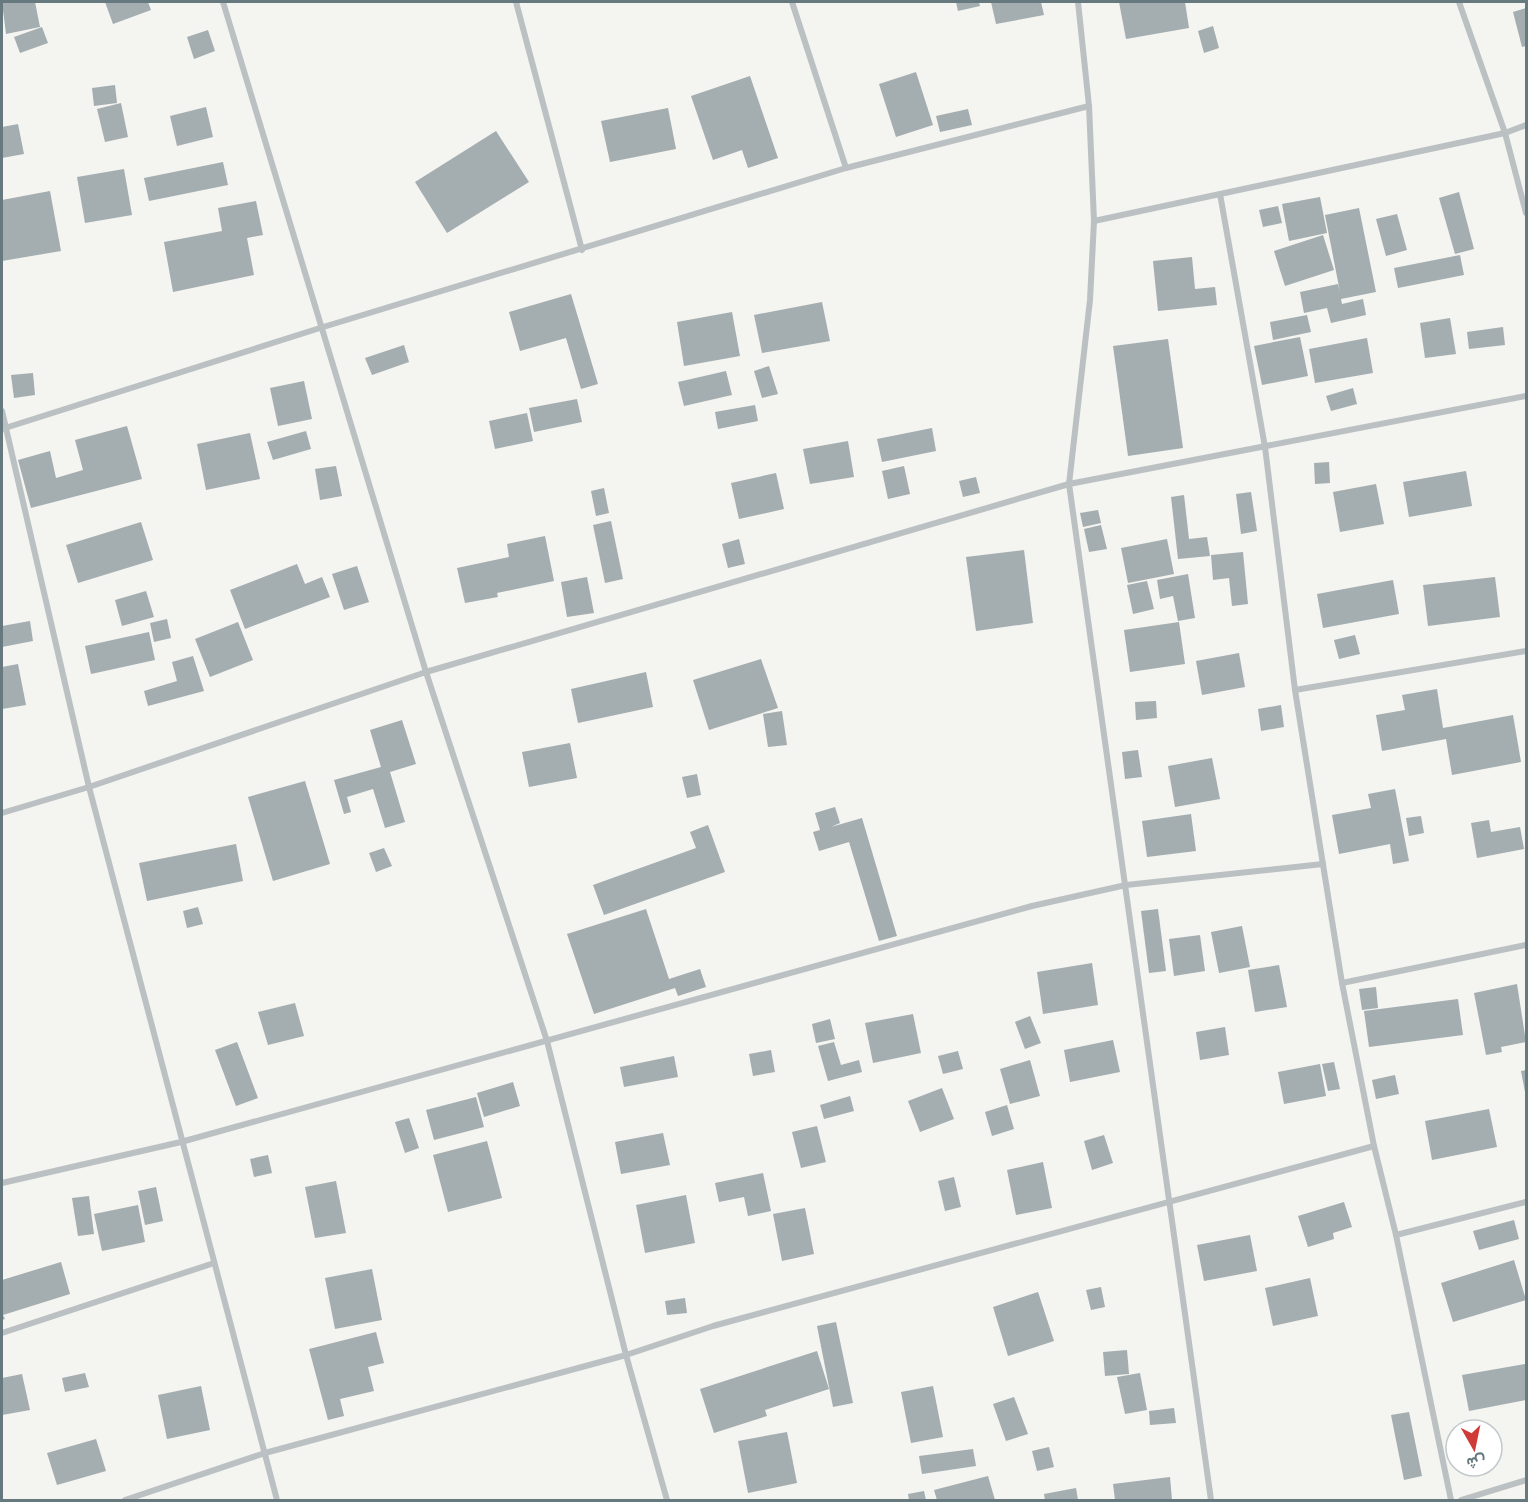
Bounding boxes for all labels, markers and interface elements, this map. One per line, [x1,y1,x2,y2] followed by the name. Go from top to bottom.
[1444,1418,1504,1478] north arrow
[1465,1451,1487,1473] text: ش

